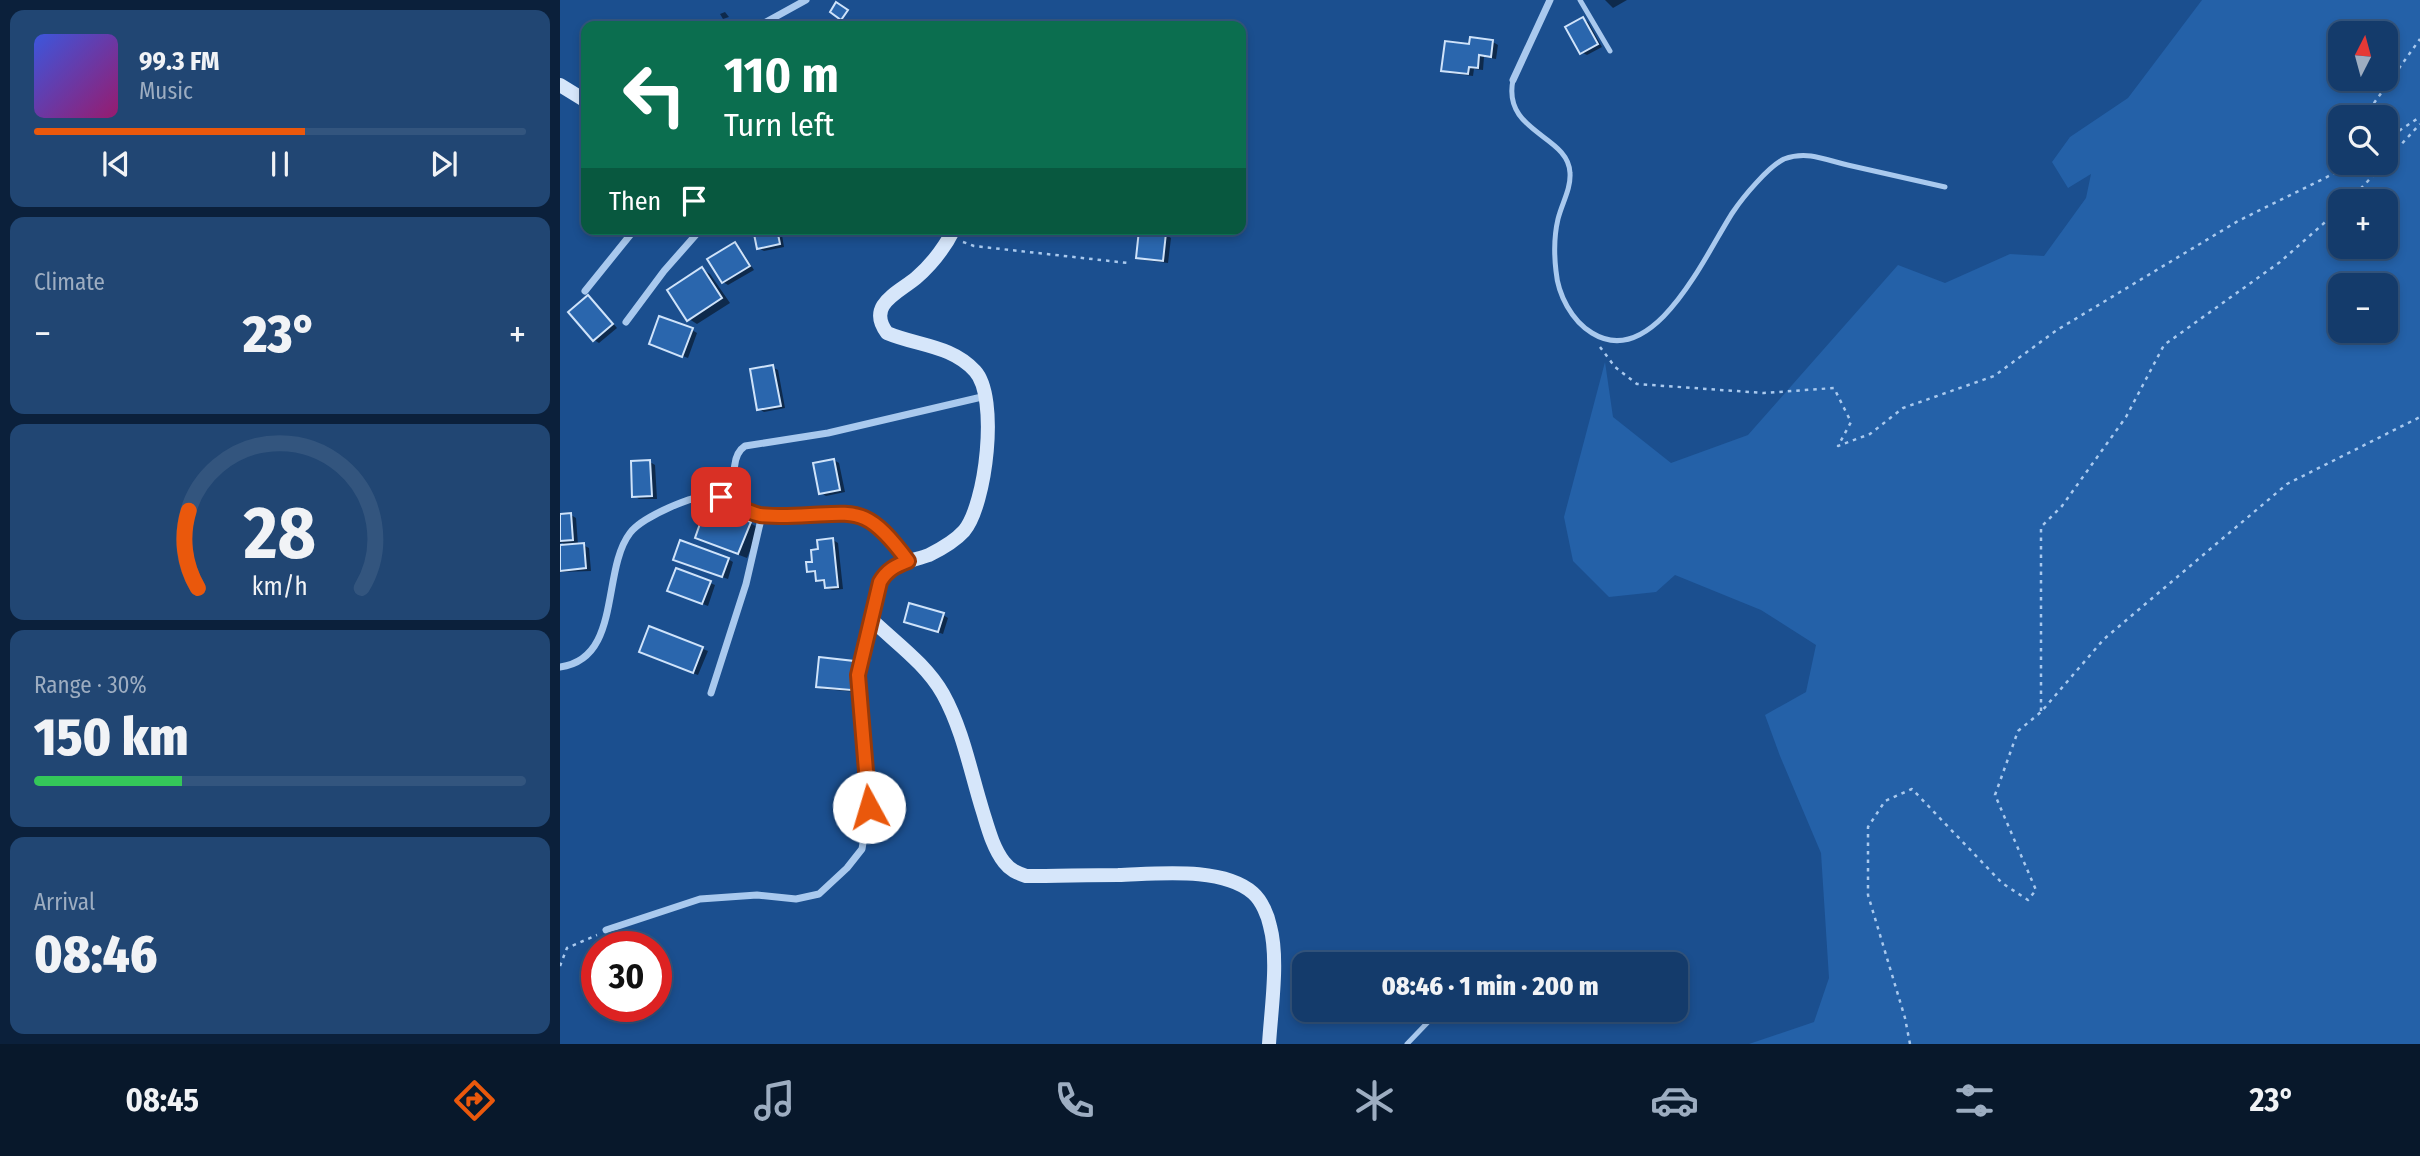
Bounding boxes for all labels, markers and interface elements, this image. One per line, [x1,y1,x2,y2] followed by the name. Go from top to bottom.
[2328,21,2398,91] north arrow
[2328,21,2398,343] map controls
[139,46,219,77] text: 99.3 FM
[724,46,839,105] text: 110 m
[609,49,700,140] icon: left
[139,77,193,105] text: Music
[2328,105,2398,175] button: search
[724,106,834,144] text: Turn left
[97,145,135,183] icon: previous
[261,145,299,183] icon: pause
[425,145,463,183] icon: next
[675,182,713,220] icon: arrive
[609,186,661,217] text: Then
[2328,189,2398,259] button: +
[34,268,105,296] text: Climate
[2328,273,2398,343] button: −
[243,303,317,366] text: 23°
[34,311,51,357] text: −
[509,311,526,357] text: +
[691,467,751,527] pin
[702,478,740,516] icon: arrive
[243,490,316,577] text: 28
[252,572,308,602] text: km/h
[34,671,147,699] text: Range · 30%
[34,706,189,769] text: 150 km
[832,770,906,844] position arrow
[34,888,95,916] text: Arrival
[34,923,157,986] text: 08:46
[581,931,672,1022] speed limit sign: 30
[1381,971,1599,1002] text: 08:46 · 1 min · 200 m
[450,1076,499,1125] icon: directions
[750,1076,799,1125] icon: music
[1050,1076,1099,1125] icon: phone
[1350,1076,1399,1125] icon: climate
[1650,1076,1699,1125] icon: car
[1950,1076,1999,1125] icon: filters
[125,1081,199,1119] text: 08:45
[2250,1081,2294,1119] text: 23°

